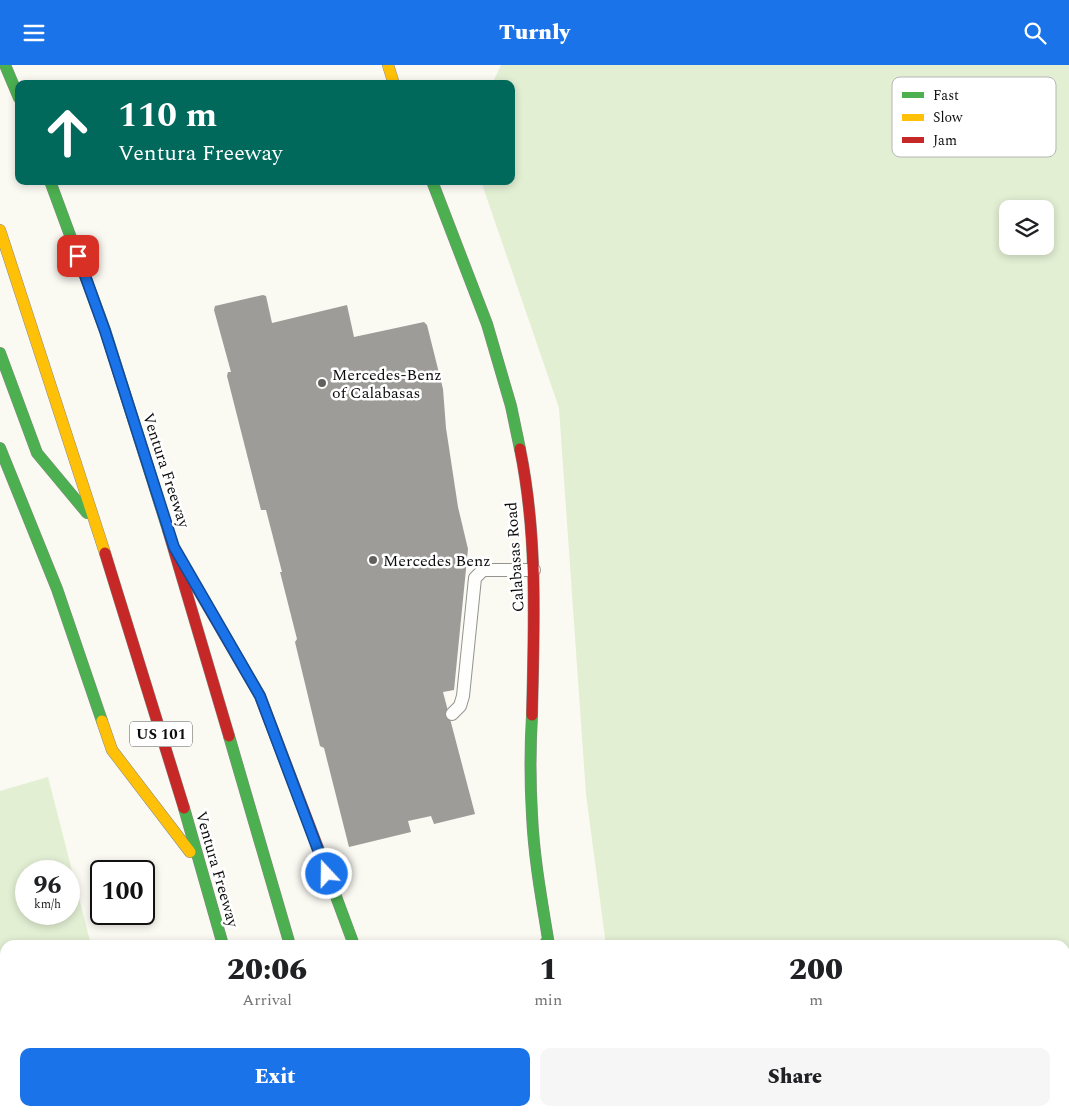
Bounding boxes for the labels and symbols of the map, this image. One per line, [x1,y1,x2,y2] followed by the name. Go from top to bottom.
[892,77,1056,157] legend
[933,85,959,106] text: Fast
[933,107,963,128] text: Slow
[933,130,957,151] text: Jam
[57,235,99,277] pin
[332,363,442,405] place label: Mercedes-Benz of Calabasas
[316,377,328,389] marker: Mercedes-Benz of Calabasas
[136,410,196,532] street label: Ventura Freeway
[499,501,531,613] street label: Calabasas Road
[383,549,491,573] place label: Mercedes Benz
[367,554,379,566] marker: Mercedes Benz
[130,721,192,747] road number: US 101
[189,808,245,931] street label: Ventura Freeway
[300,847,352,899] position arrow
[90,860,155,925] speed limit sign: 100

